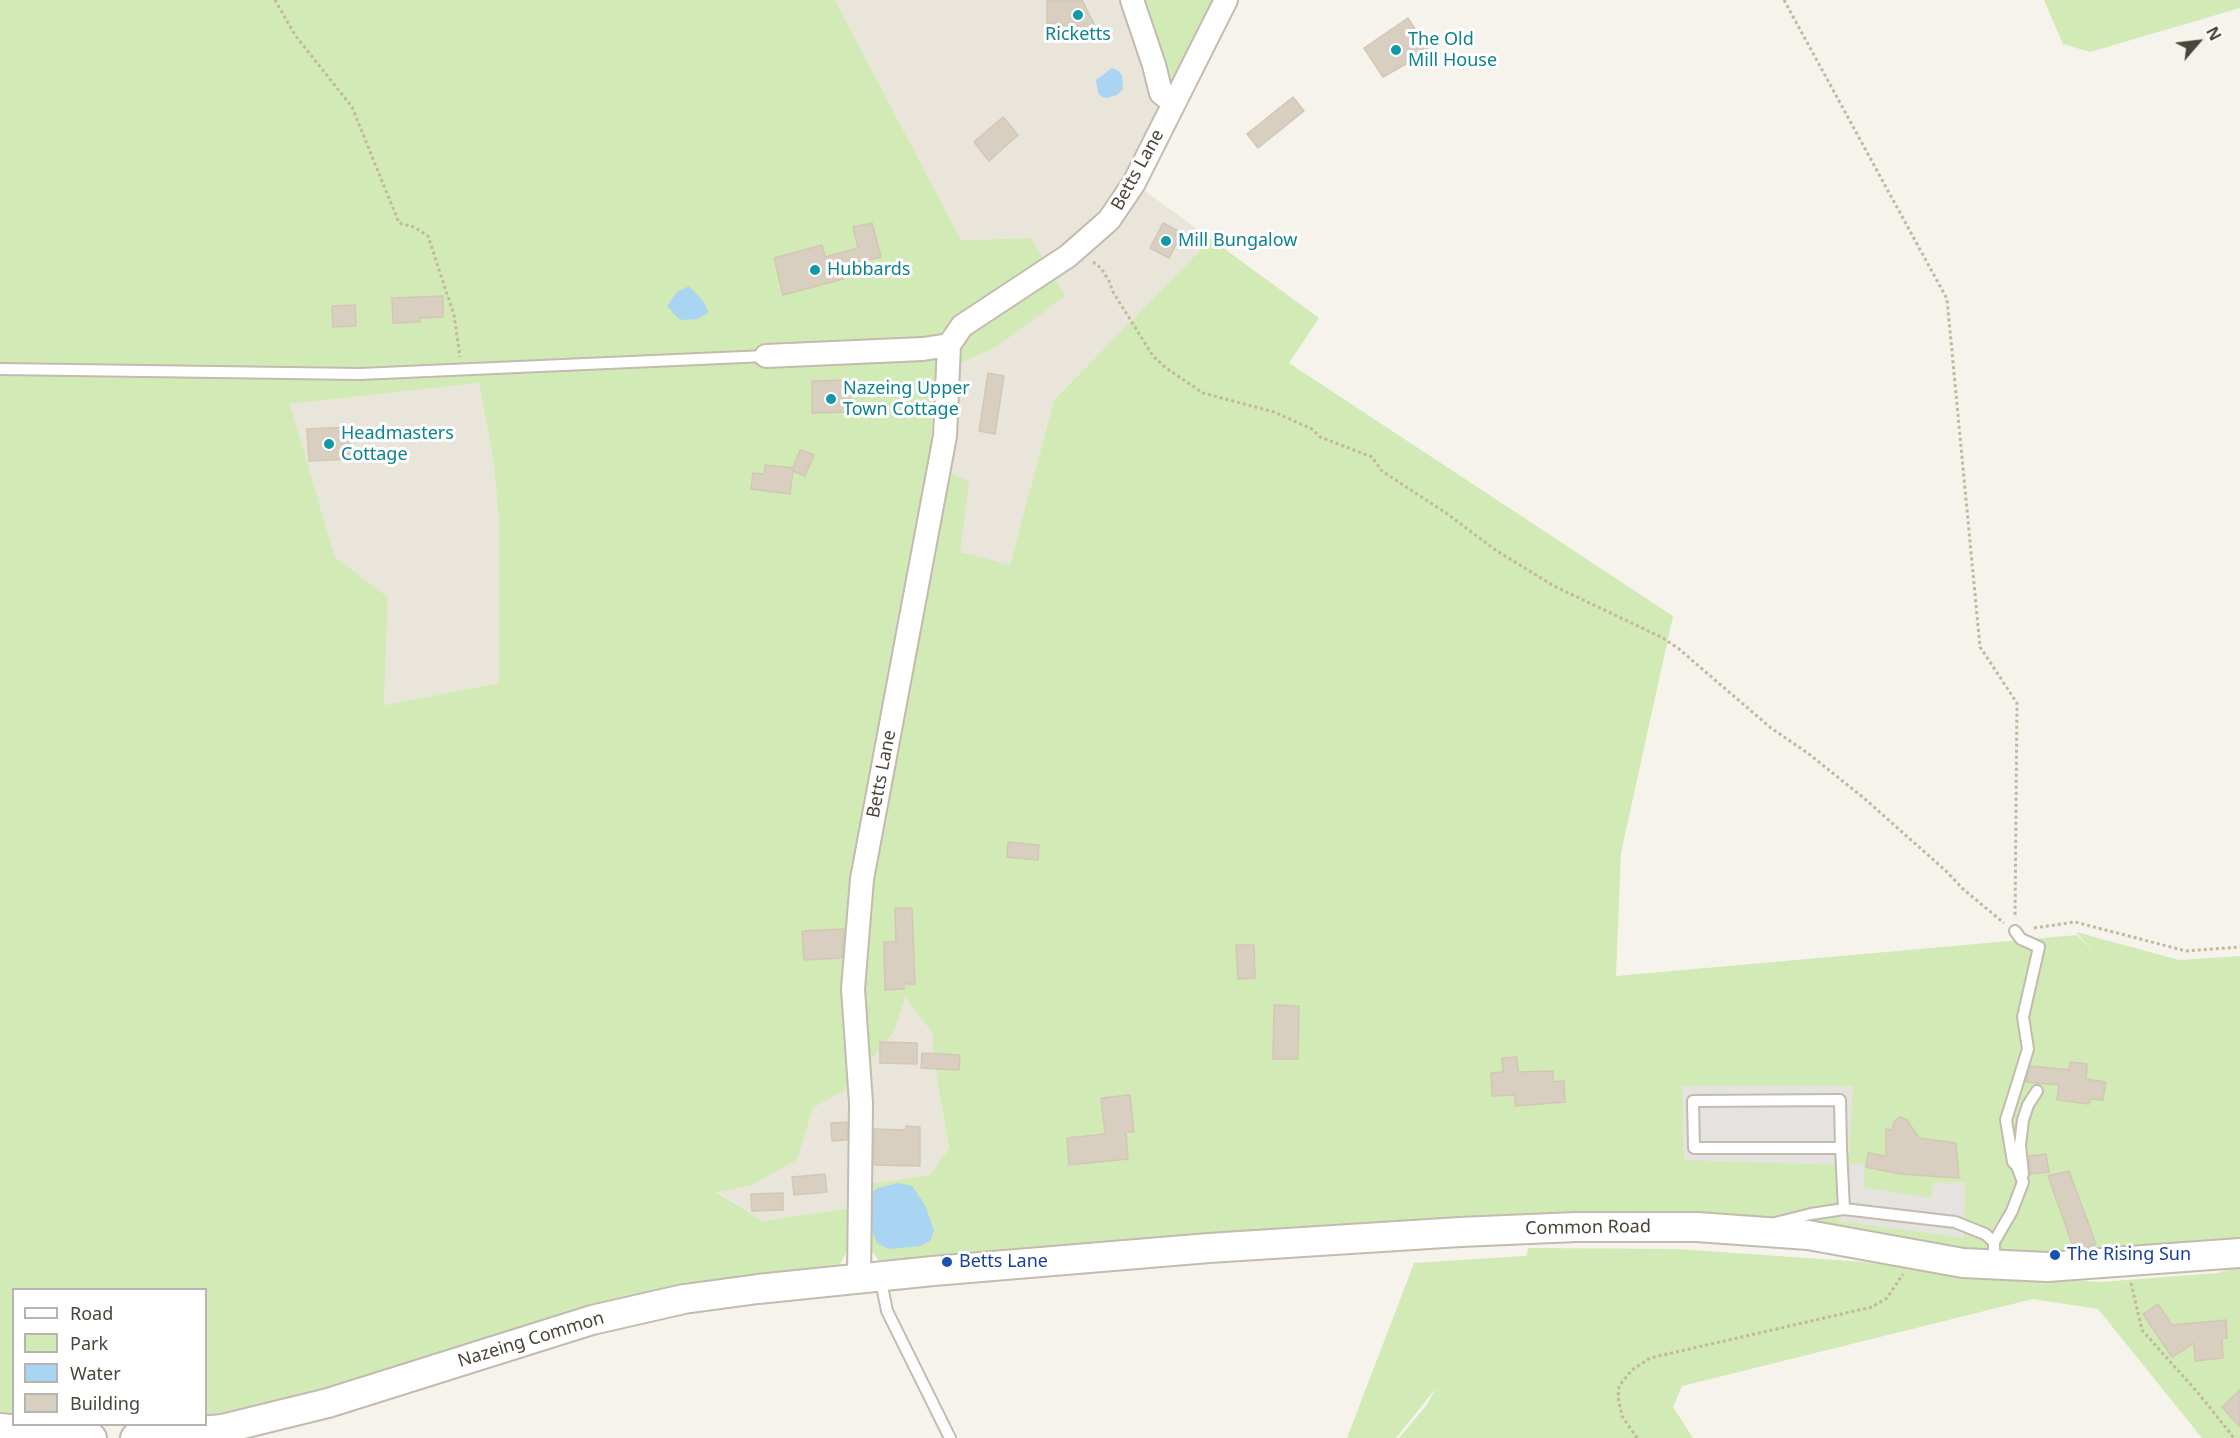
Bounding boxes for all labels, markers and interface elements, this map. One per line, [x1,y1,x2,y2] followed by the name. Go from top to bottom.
[1071,8,1085,22] marker: Ricketts
[2168,12,2228,72] north arrow
[2201,23,2227,44] text: N
[1045,24,1111,46] place label: Ricketts
[1408,29,1497,72] place label: The Old Mill House
[1389,43,1403,57] marker: The Old Mill House
[1107,126,1169,214] street label: Betts Lane
[1178,230,1297,252] place label: Mill Bungalow
[1159,234,1173,248] marker: Mill Bungalow
[827,259,910,281] place label: Hubbards
[808,263,822,277] marker: Hubbards
[843,378,970,420] place label: Nazeing Upper Town Cottage
[824,392,838,406] marker: Nazeing Upper Town Cottage
[341,423,454,466] place label: Headmasters Cottage
[322,437,336,451] marker: Headmasters Cottage
[863,728,901,820] street label: Betts Lane
[1525,1216,1651,1240] street label: Common Road
[2067,1244,2191,1266] place label: The Rising Sun
[2048,1248,2062,1262] marker: The Rising Sun
[959,1251,1048,1273] place label: Betts Lane
[940,1255,954,1269] marker: Betts Lane
[12,1288,207,1426] legend
[70,1301,113,1325] text: Road
[455,1307,607,1373] street label: Nazeing Common
[70,1331,108,1355] text: Park
[70,1361,121,1385] text: Water
[70,1391,140,1415] text: Building

